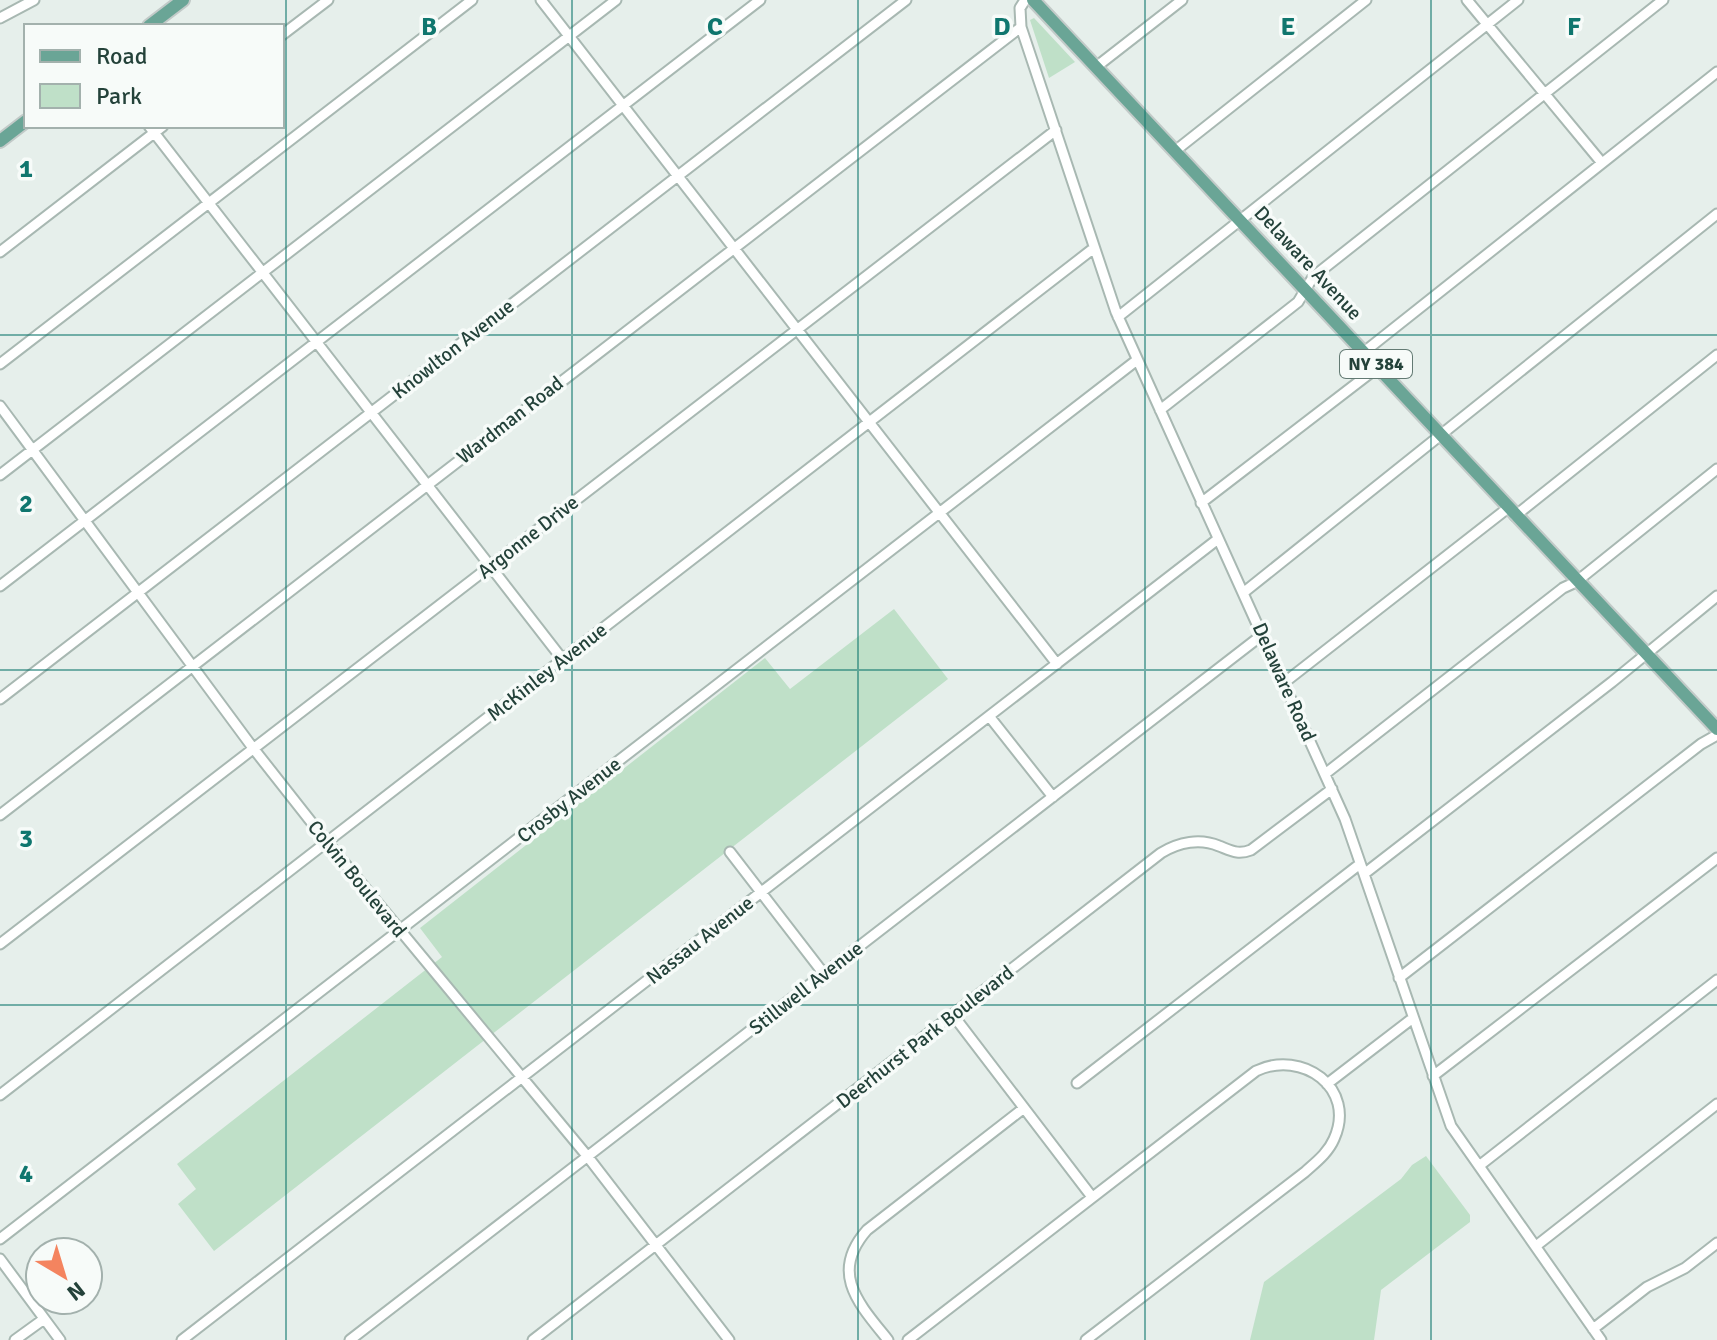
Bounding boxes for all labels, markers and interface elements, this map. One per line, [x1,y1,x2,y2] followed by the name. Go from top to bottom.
[421,11,437,43] text: B
[707,11,723,43] text: C
[993,11,1011,43] text: D
[1281,11,1295,43] text: E
[1567,11,1581,43] text: F
[24,24,284,128] legend
[96,41,147,71] text: Road
[96,81,142,111] text: Park
[19,153,33,185] text: 1
[1249,201,1367,325] street label: Delaware Avenue
[387,294,519,404] street label: Knowlton Avenue
[1340,350,1412,378] road number: NY 384
[452,371,568,469] street label: Wardman Road
[19,488,33,520] text: 2
[473,490,583,584] street label: Argonne Drive
[482,617,612,727] street label: McKinley Avenue
[1247,619,1321,745] street label: Delaware Road
[512,752,626,848] street label: Crosby Avenue
[302,815,412,943] street label: Colvin Boulevard
[19,823,33,855] text: 3
[641,890,759,990] street label: Nassau Avenue
[744,936,868,1040] street label: Stillwell Avenue
[831,960,1019,1114] street label: Deerhurst Park Boulevard
[19,1158,33,1190] text: 4
[24,1236,104,1316] north arrow
[62,1276,90,1307] text: N

